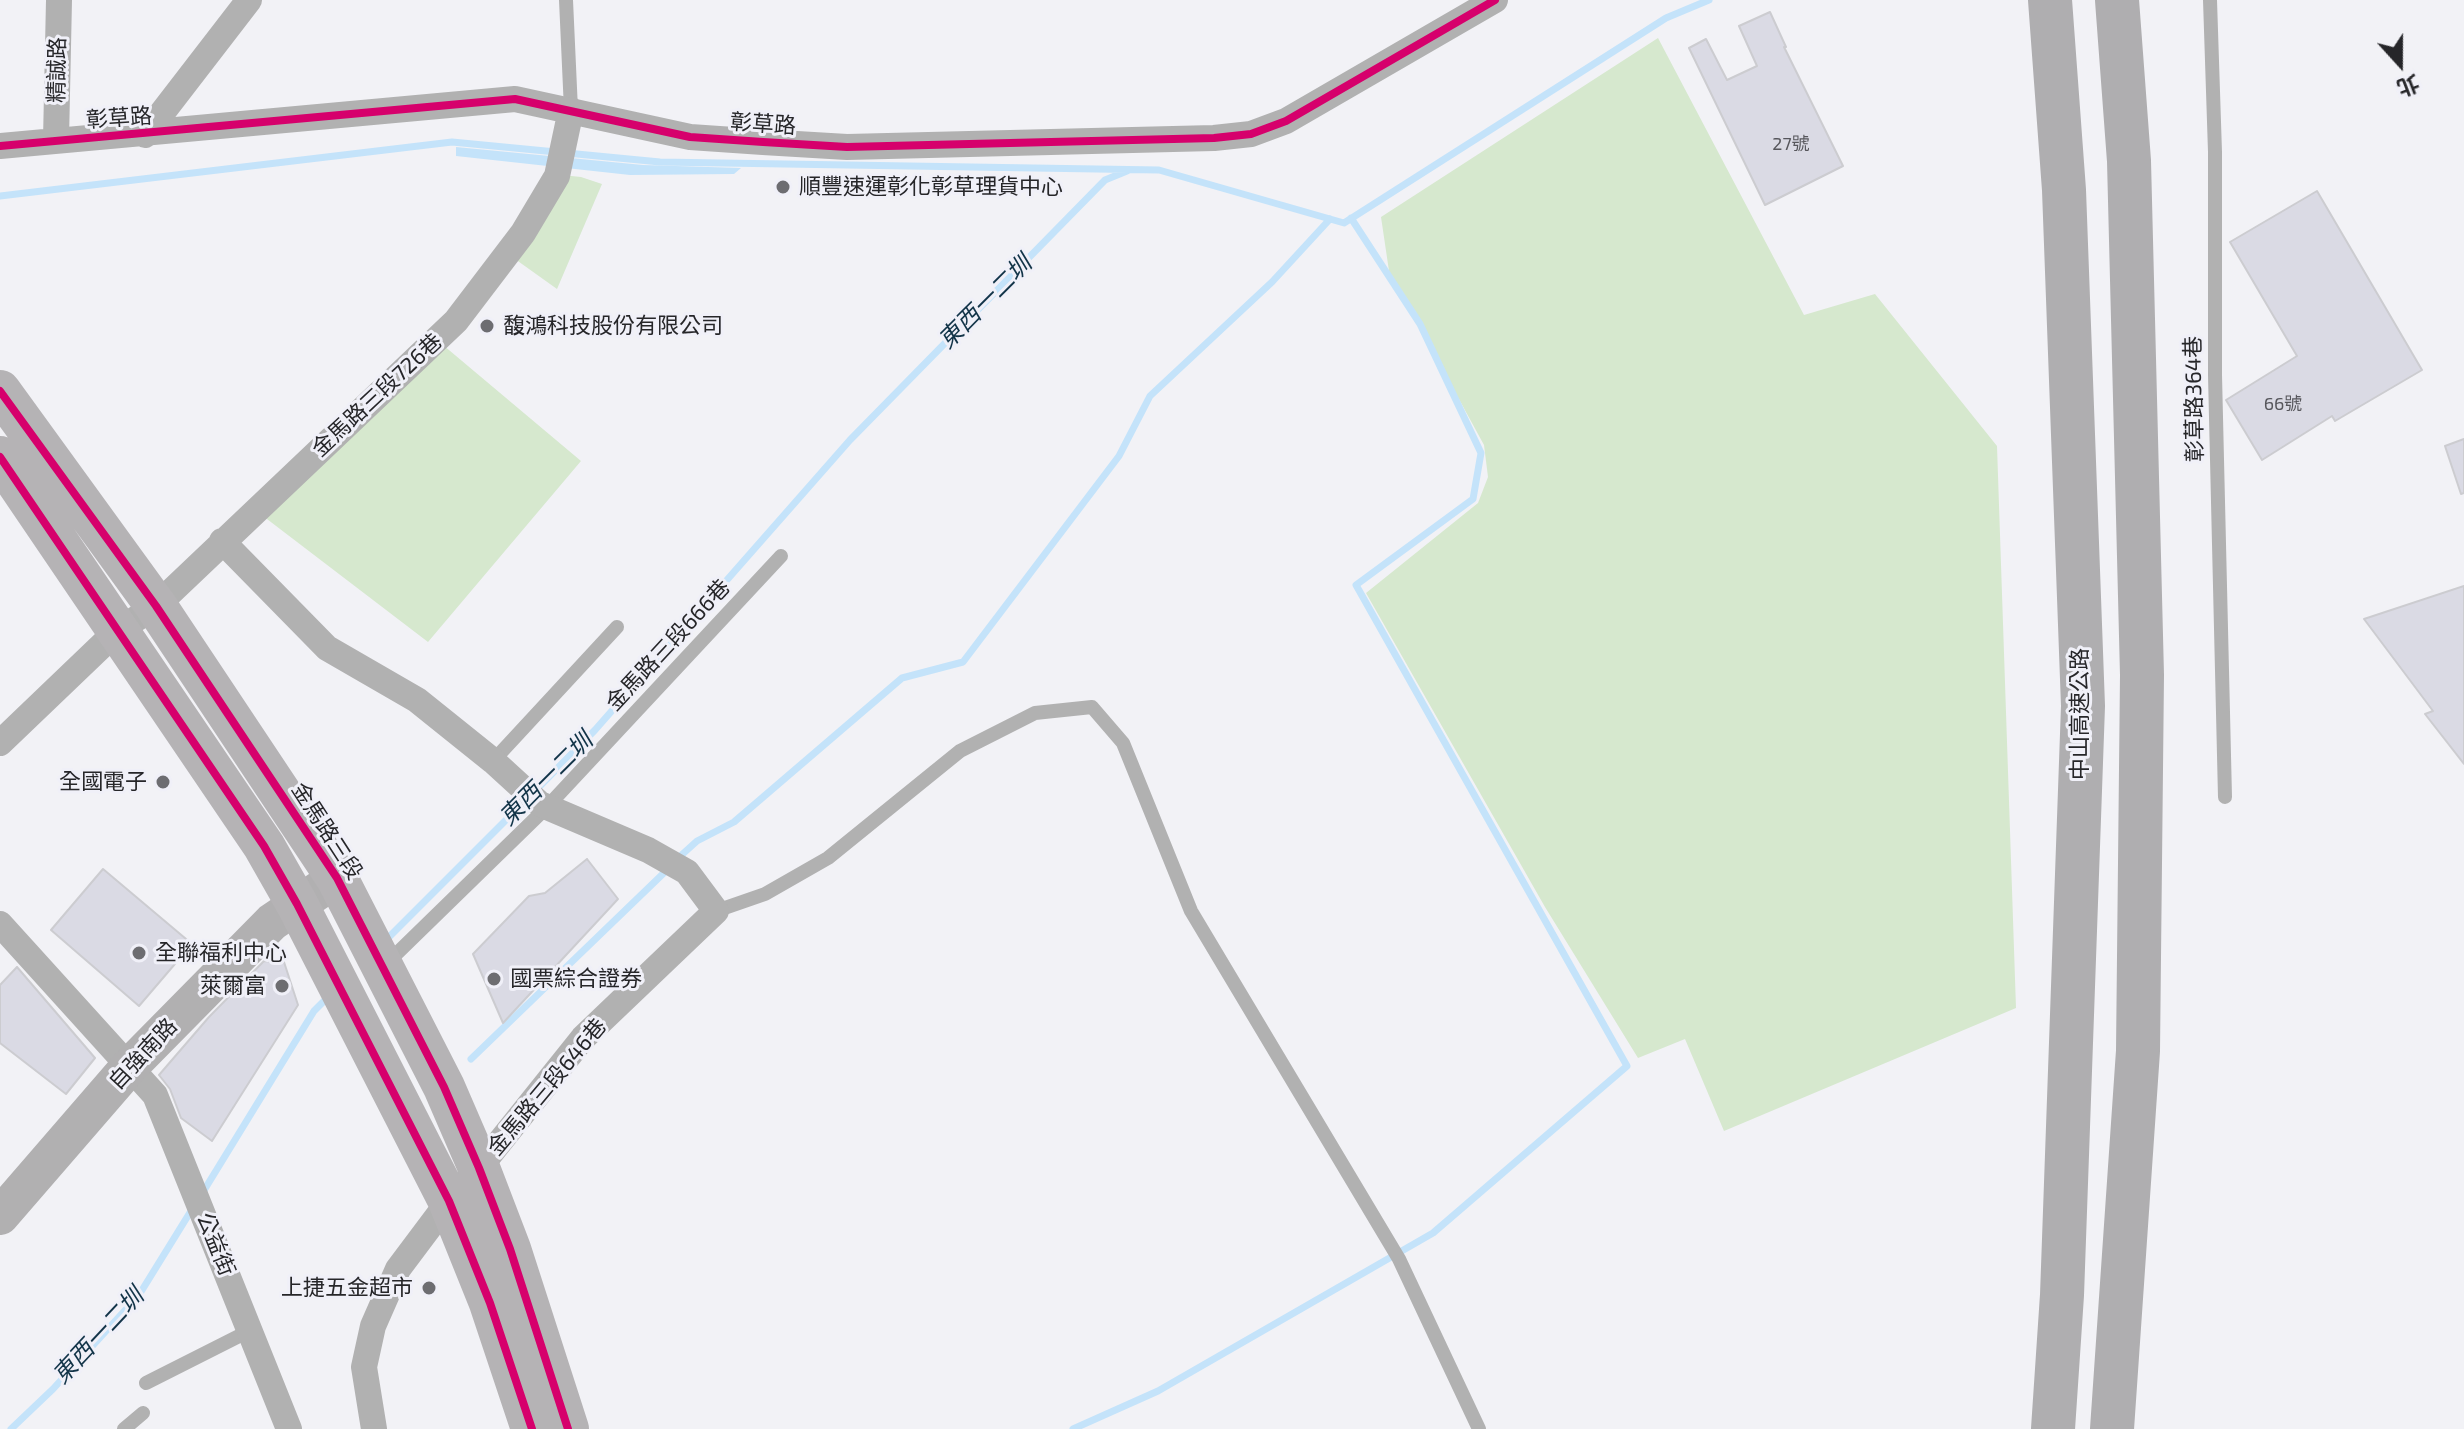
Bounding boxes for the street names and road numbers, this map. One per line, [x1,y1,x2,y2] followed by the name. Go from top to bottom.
[43,37,71,103] street label: 精誠路
[85,103,153,133] street label: 彰草路
[729,109,797,139] street label: 彰草路
[306,328,448,462] street label: 金馬路三段726巷
[2180,336,2208,462] street label: 彰草路364巷
[600,574,736,716] street label: 金馬路三段666巷
[2067,648,2093,780] street label: 中山高速公路
[286,778,368,884] street label: 金馬路三段
[103,1013,183,1095] street label: 自強南路
[482,1013,612,1161] street label: 金馬路三段646巷
[191,1208,241,1280] street label: 公益街

